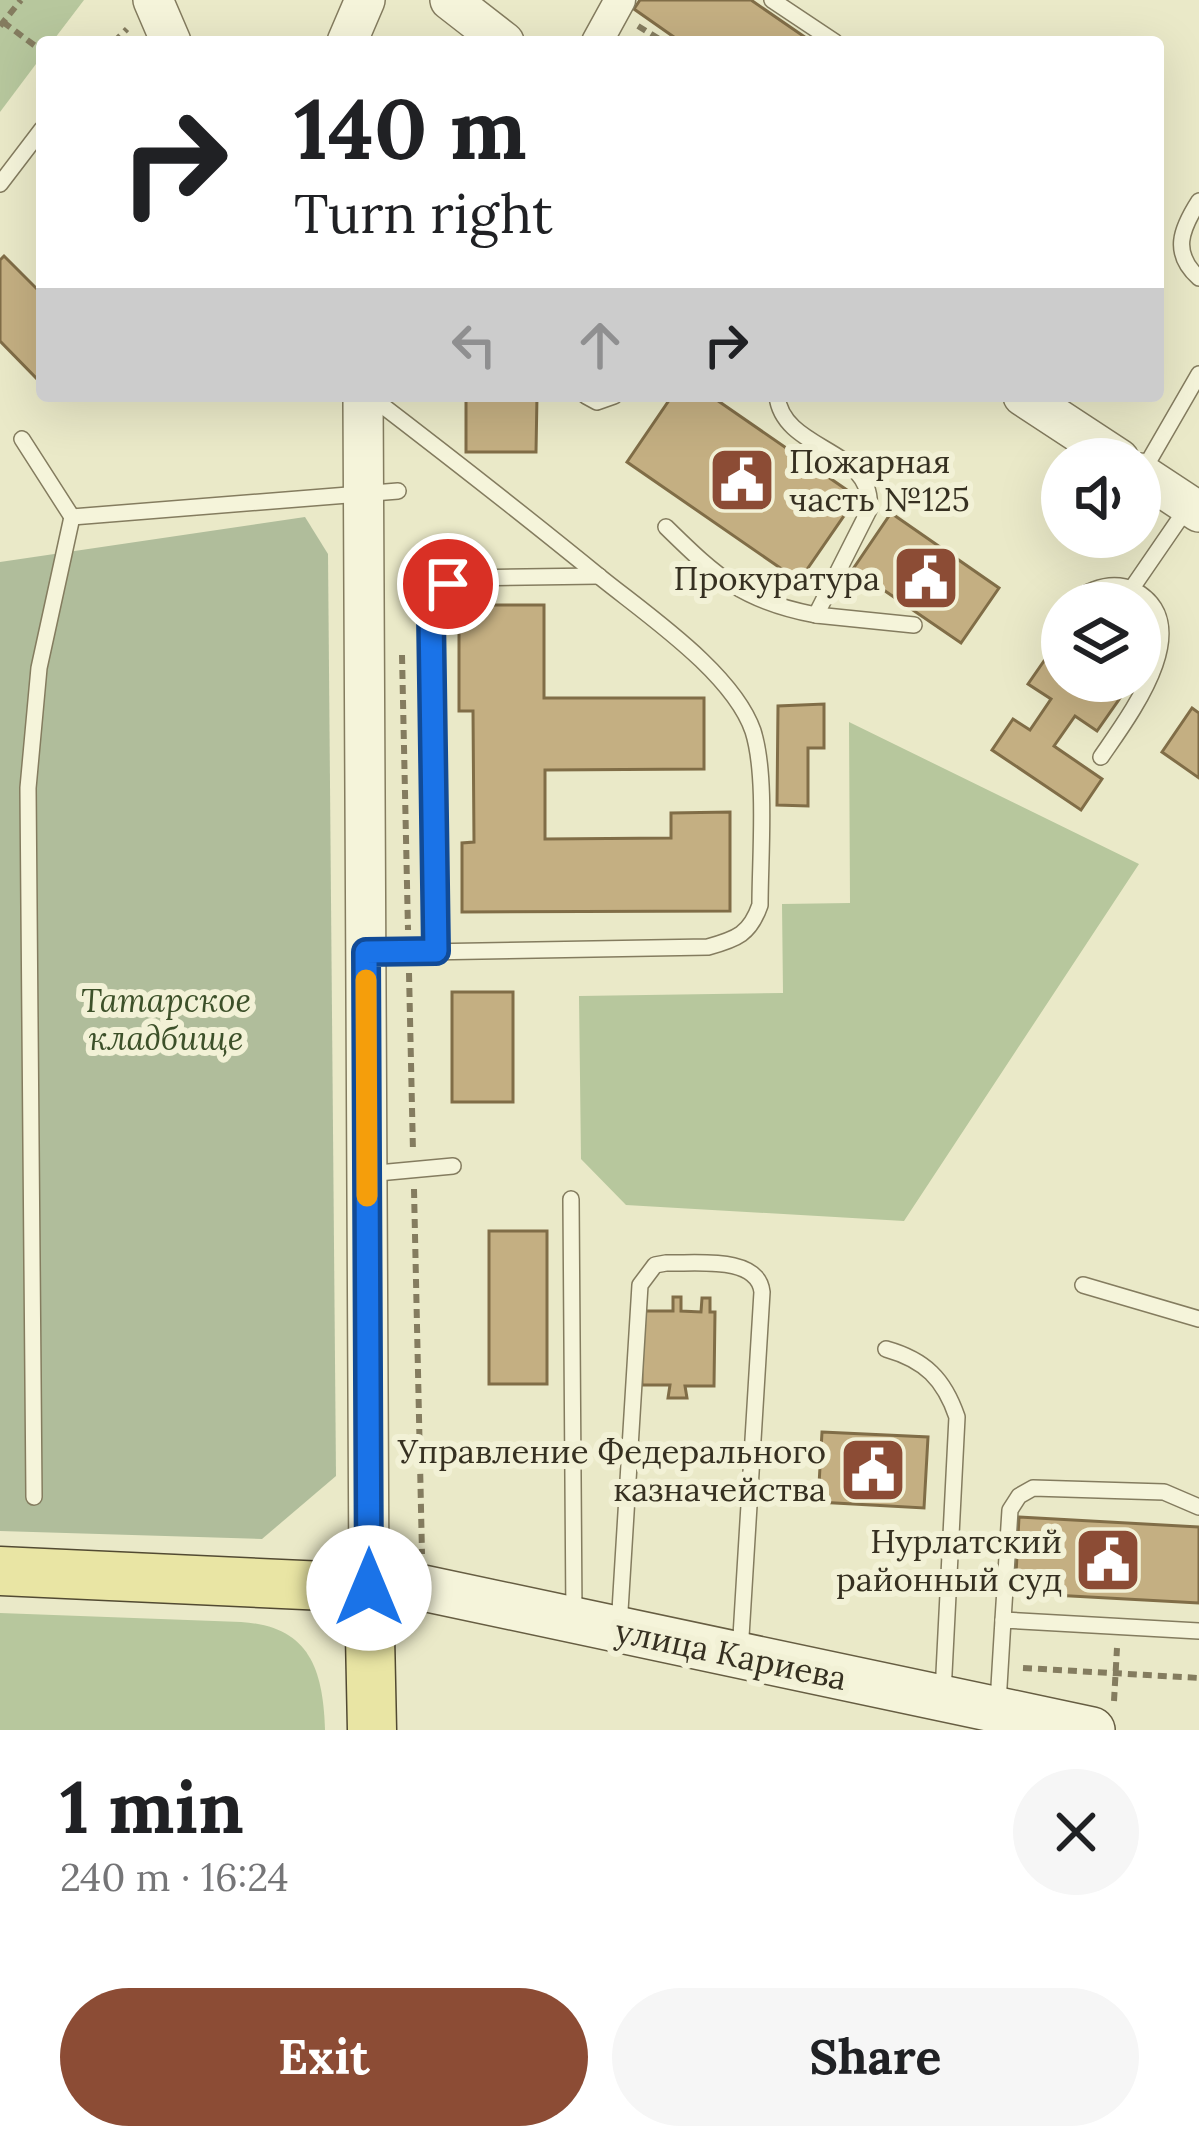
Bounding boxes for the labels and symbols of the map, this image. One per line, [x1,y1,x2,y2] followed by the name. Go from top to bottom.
[789,440,970,520] place label: Пожарная часть №125
[707,445,777,515] public building icon: Пожарная часть №125
[397,533,499,635] pin
[891,543,961,613] public building icon: Прокуратура
[674,557,880,599] place label: Прокуратура
[81,979,251,1059] park label: Татарское кладбище
[397,1430,826,1510] place label: Управление Федерального казначейства
[838,1435,908,1505] public building icon: Управление Федерального казначейства
[836,1520,1062,1600] place label: Нурлатский районный суд
[306,1525,432,1651] position arrow
[1073,1525,1143,1595] public building icon: Нурлатский районный суд
[611,1609,851,1699] street label: улица Кариева

